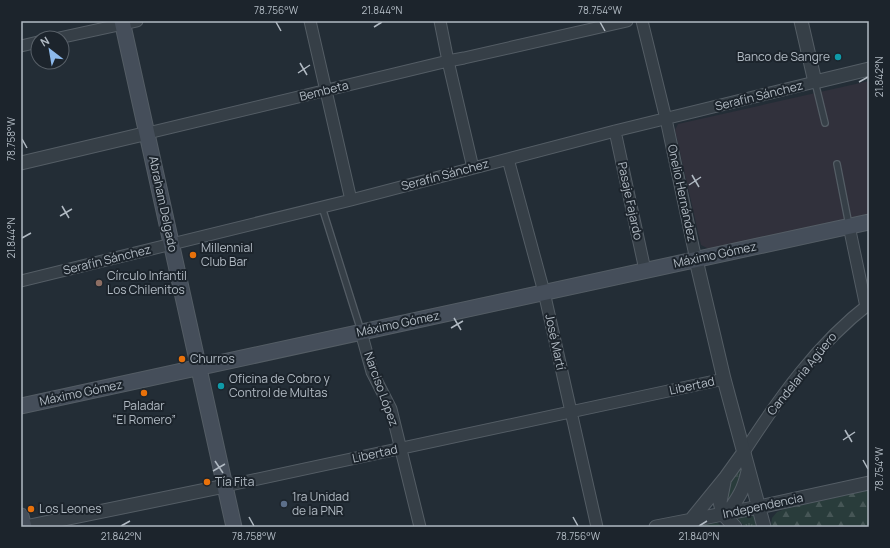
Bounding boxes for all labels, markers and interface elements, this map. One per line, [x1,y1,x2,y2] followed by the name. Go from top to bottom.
[254,3,299,17] text: 78.756°W
[362,3,403,17] text: 21.844°N
[578,3,623,17] text: 78.754°W
[30,30,70,70] north arrow
[37,32,52,49] text: N
[737,48,830,65] place label: Banco de Sangre
[833,52,843,62] marker: Banco de Sangre
[872,57,886,97] text: 21.842°N
[298,76,350,105] street label: Bembeta
[713,76,805,115] street label: Serafín Sánchez
[4,116,18,161] text: 78.758°W
[664,143,701,243] street label: Onelio Hernández
[145,154,182,253] street label: Abraham Delgado
[399,155,491,194] street label: Serafín Sánchez
[614,160,647,242] street label: Pasaje Fajardo
[4,217,18,258] text: 21.844°N
[672,237,758,272] street label: Máximo Gómez
[201,239,253,270] place label: Millennial Club Bar
[61,240,153,279] street label: Serafín Sánchez
[188,250,198,260] marker: Millennial Club Bar
[107,267,187,298] place label: Círculo Infantil Los Chilenitos
[94,278,104,288] marker: Círculo Infantil Los Chilenitos
[355,306,441,341] street label: Máximo Gómez
[541,312,570,372] street label: José Martí
[763,329,840,419] street label: Candelaria Agüero
[360,349,403,428] street label: Narciso López
[190,350,235,367] place label: Churros
[177,354,187,364] marker: Churros
[229,370,330,401] place label: Oficina de Cobro y Control de Multas
[668,372,716,399] street label: Libertad
[38,375,124,410] street label: Máximo Gómez
[216,381,226,391] marker: Oficina de Cobro y Control de Multas
[139,388,149,398] marker: Paladar “El Romero”
[112,397,176,428] place label: Paladar “El Romero”
[351,440,399,467] street label: Libertad
[872,446,886,491] text: 78.754°W
[215,473,254,490] place label: Tía Fita
[202,477,212,487] marker: Tía Fita
[292,488,349,519] place label: 1ra Unidad de la PNR
[721,489,805,522] street label: Independencia
[279,499,289,509] marker: 1ra Unidad de la PNR
[39,500,102,517] place label: Los Leones
[26,504,36,514] marker: Los Leones
[101,529,141,543] text: 21.842°N
[232,529,277,543] text: 78.758°W
[556,529,601,543] text: 78.756°W
[679,529,720,543] text: 21.840°N

